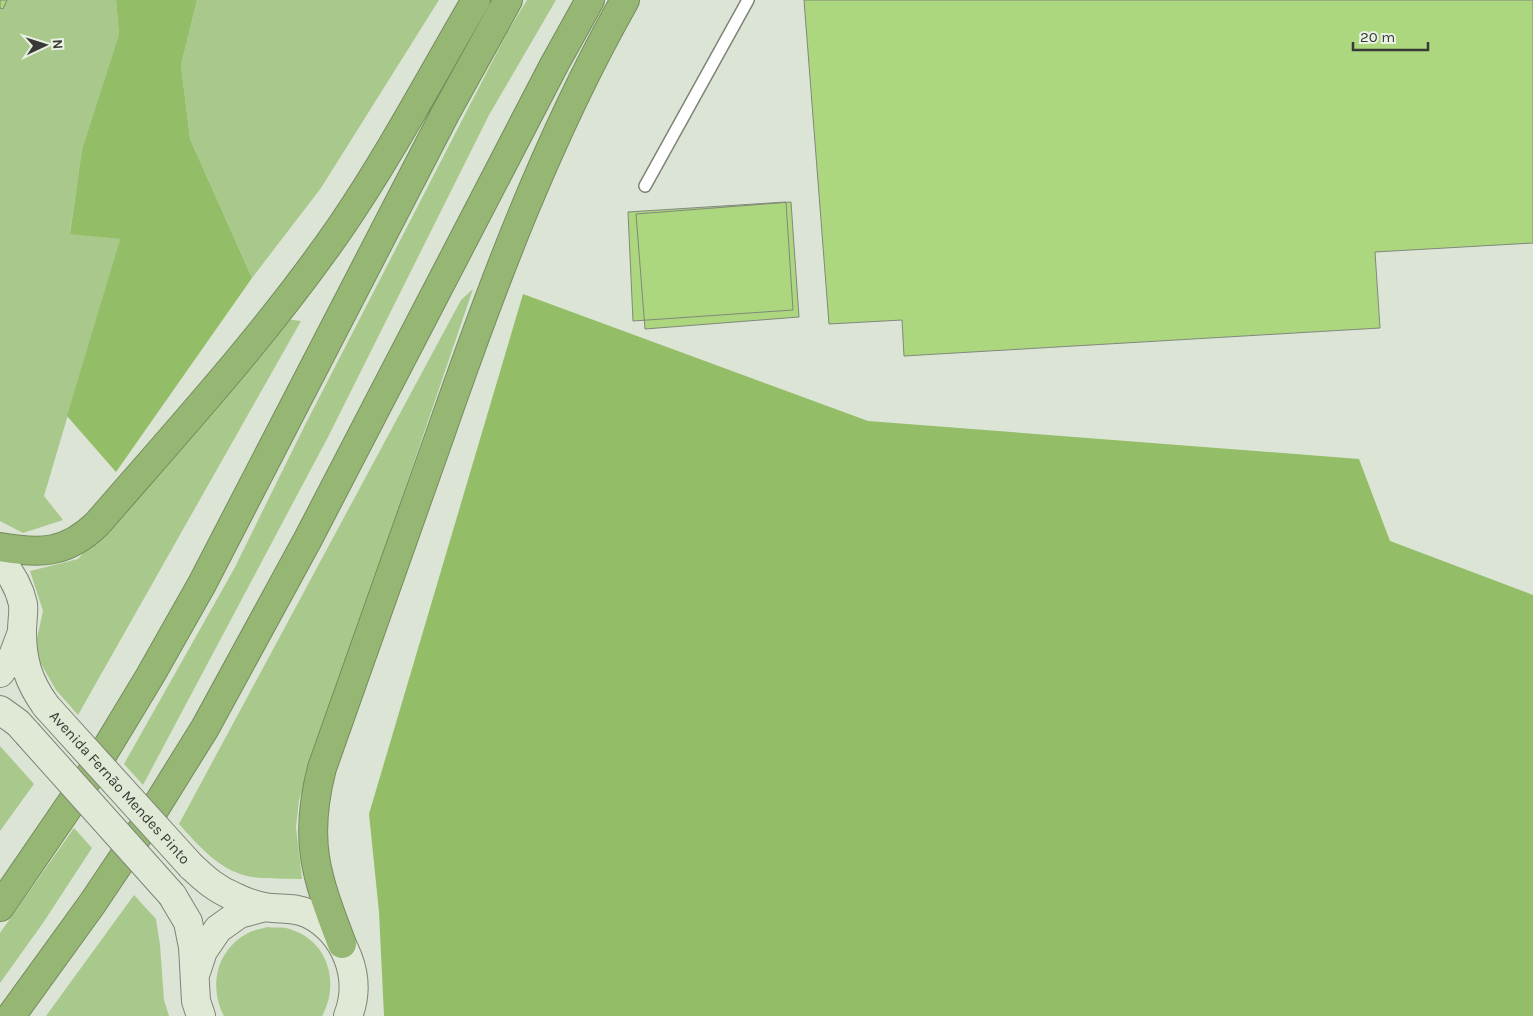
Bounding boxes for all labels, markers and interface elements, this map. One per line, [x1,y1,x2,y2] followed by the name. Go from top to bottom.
[20,20,70,70] north arrow
[1353,20,1428,52] scale bar
[1360,28,1395,46] text: 20 m
[49,39,66,50] text: N
[46,707,194,868] street label: Avenida Fernão Mendes Pinto

